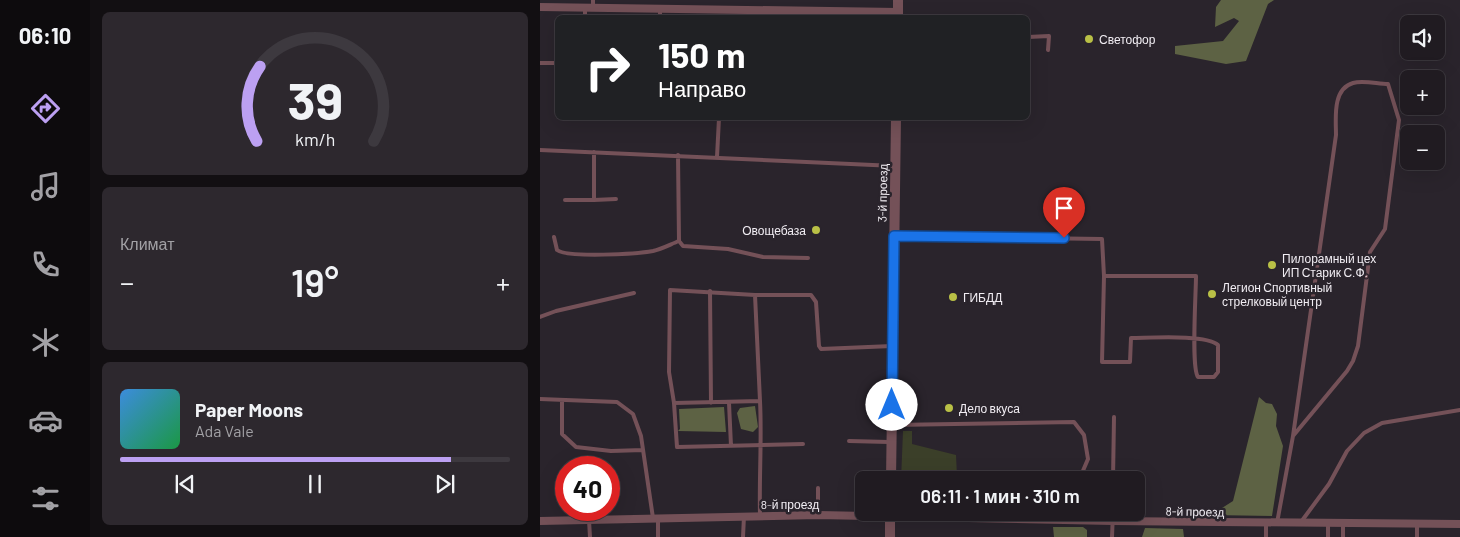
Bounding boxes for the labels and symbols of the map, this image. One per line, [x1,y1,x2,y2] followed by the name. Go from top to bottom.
[1099,32,1156,47] place label: Светофор
[1083,33,1095,45] marker: Светофор
[874,164,891,222] street label: 3-й проезд
[1043,187,1085,238] pin
[742,223,806,238] place label: Овощебаза
[810,224,822,236] marker: Овощебаза
[1282,251,1376,280] place label: Пилорамный цех ИП Старик С.Ф.
[1266,259,1278,271] marker: Пилорамный цех ИП Старик С.Ф.
[1222,280,1332,309] place label: Легион Спортивный стрелковый центр
[1206,288,1218,300] marker: Легион Спортивный стрелковый центр
[963,290,1002,305] place label: ГИБДД
[947,291,959,303] marker: ГИБДД
[865,378,917,430] position arrow
[959,401,1020,416] place label: Дело вкуса
[943,402,955,414] marker: Дело вкуса
[555,456,620,521] speed limit sign: 40
[761,497,819,512] street label: 8-й проезд
[1166,503,1224,520] street label: 8-й проезд

